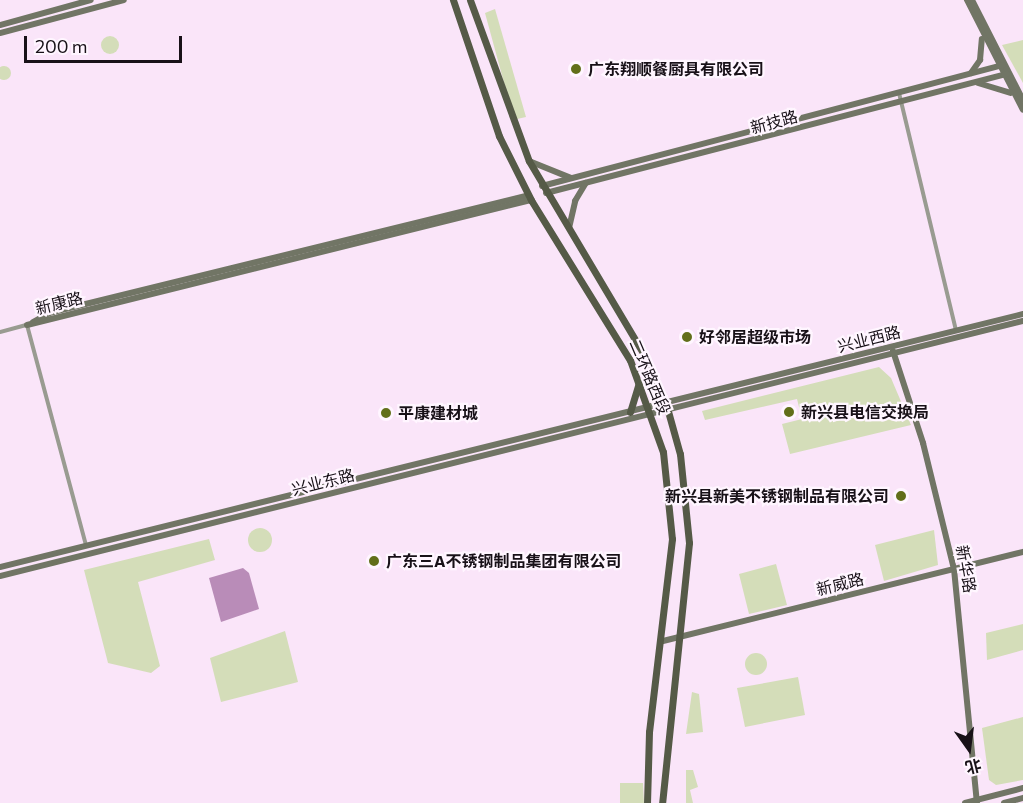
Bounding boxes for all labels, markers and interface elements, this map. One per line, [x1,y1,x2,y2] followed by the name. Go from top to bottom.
[27,24,184,62] scale bar
[35,35,88,57] text: 200 m
[588,59,764,79] place label: 广东翔顺餐厨具有限公司
[569,62,583,76] marker: 广东翔顺餐厨具有限公司
[748,107,800,137] street label: 新技路
[33,288,85,318] street label: 新康路
[836,322,902,356] street label: 兴业西路
[699,327,811,347] place label: 好邻居超级市场
[680,330,694,344] marker: 好邻居超级市场
[626,336,674,418] street label: 二环路西段
[801,402,929,422] place label: 新兴县电信交换局
[398,403,478,423] place label: 平康建材城
[782,405,796,419] marker: 新兴县电信交换局
[379,406,393,420] marker: 平康建材城
[290,465,356,499] street label: 兴业东路
[665,486,889,506] place label: 新兴县新美不锈钢制品有限公司
[894,489,908,503] marker: 新兴县新美不锈钢制品有限公司
[952,544,980,594] street label: 新华路
[386,551,621,571] place label: 广东三A不锈钢制品集团有限公司
[367,554,381,568] marker: 广东三A不锈钢制品集团有限公司
[814,569,866,599] street label: 新威路
[939,719,999,779] north arrow
[963,756,984,778] text: 北

